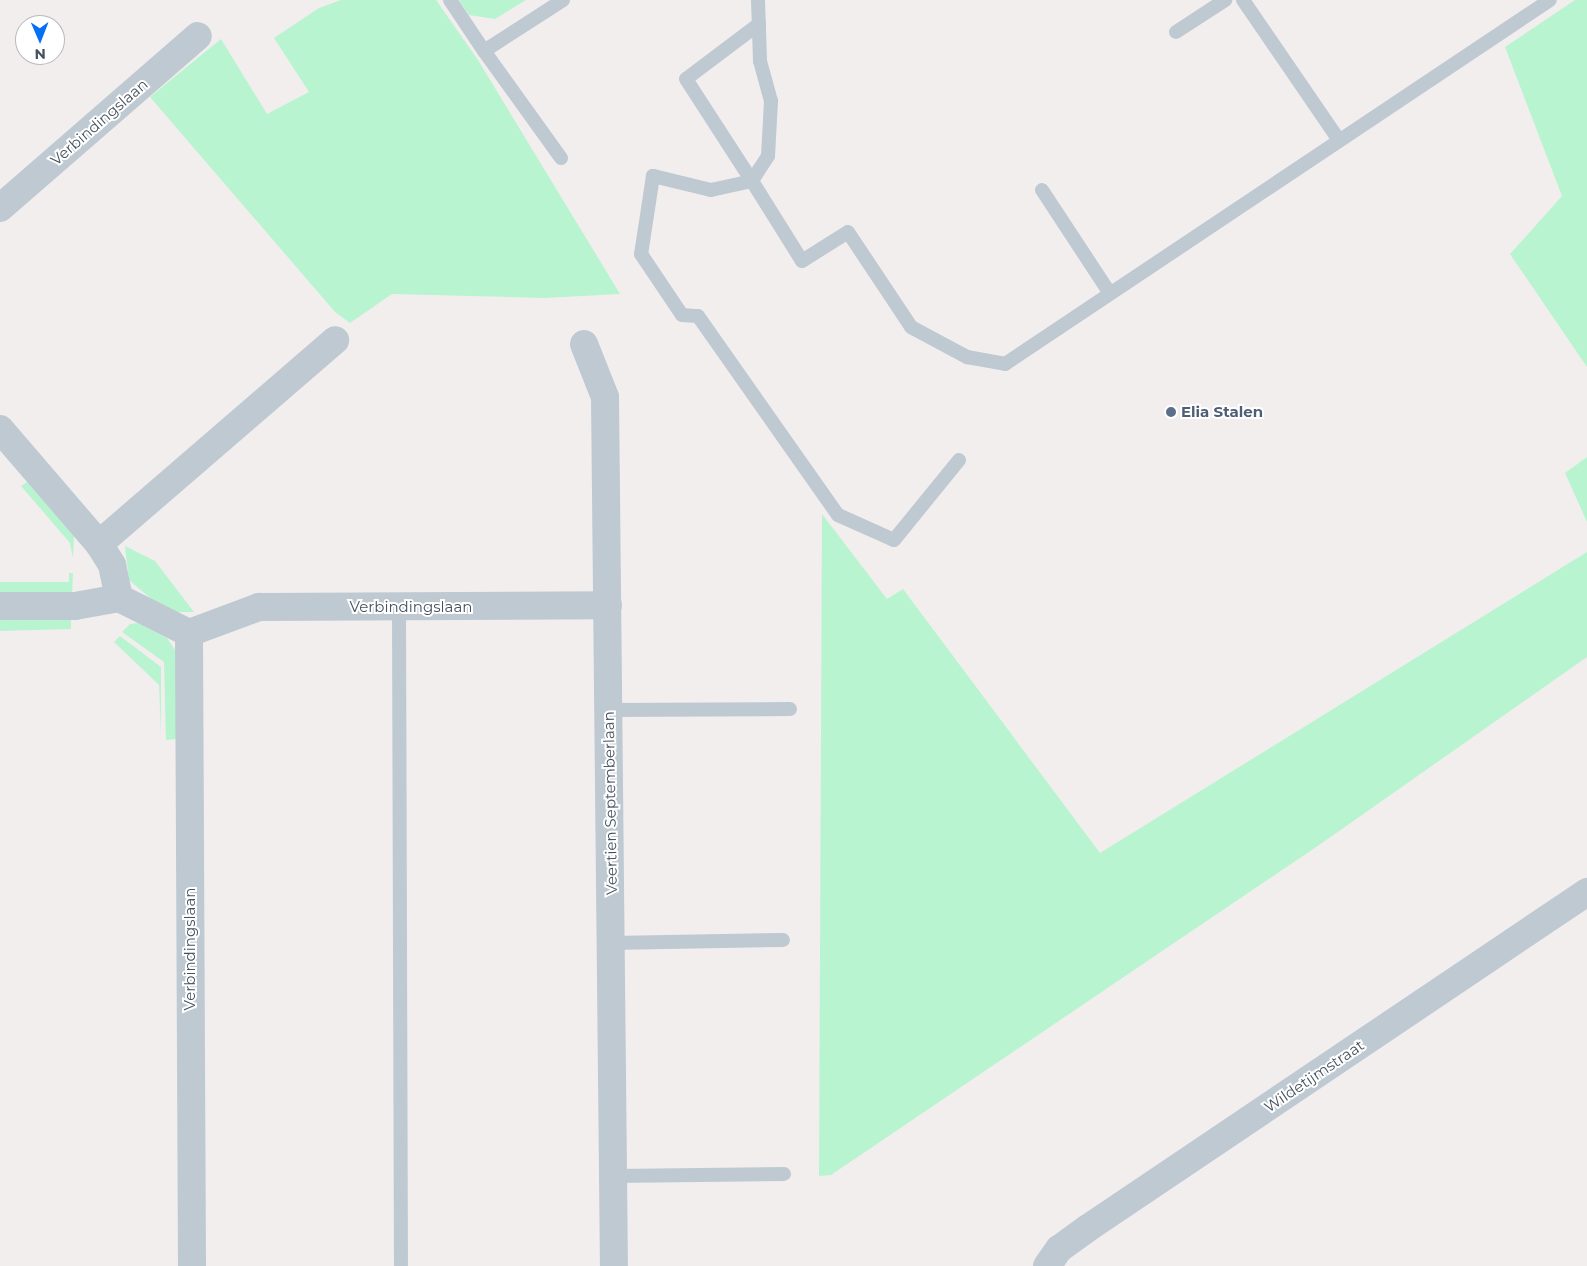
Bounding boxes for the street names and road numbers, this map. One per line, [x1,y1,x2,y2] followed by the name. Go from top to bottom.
[47,75,151,169] street label: Verbindingslaan
[350,598,472,616] street label: Verbindingslaan
[599,711,621,895] street label: Veertien Septemberlaan
[181,888,199,1010] street label: Verbindingslaan
[1261,1036,1367,1116] street label: Wildetijmstraat

